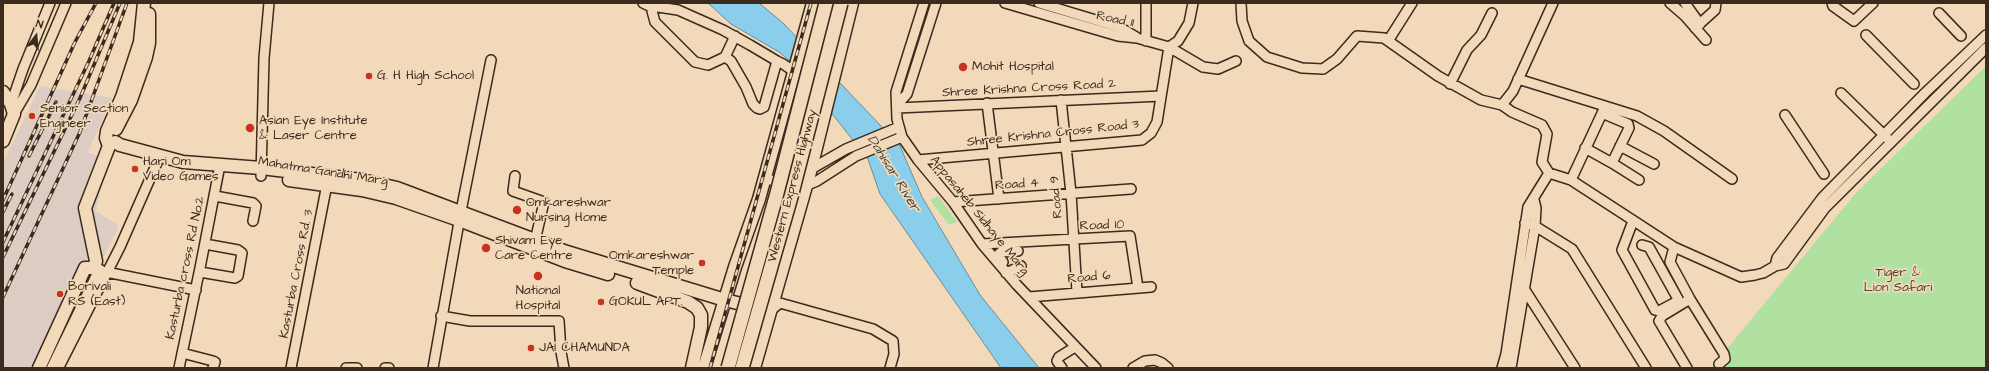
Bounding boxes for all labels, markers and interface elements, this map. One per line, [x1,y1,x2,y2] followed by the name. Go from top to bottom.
[1095,8,1135,32] street label: Road 11
[16,16,56,56] north arrow
[34,16,45,32] text: N
[972,59,1054,75] place label: Mohit Hospital
[957,61,969,73] marker: Mohit Hospital
[377,68,474,84] place label: G. H High School
[364,71,374,81] marker: G. H High School
[942,77,1116,101] street label: Shree Krishna Cross Road 2
[40,101,128,132] place label: Senior Section Engineer
[765,108,821,264] street label: Western Express Highway
[27,111,37,121] marker: Senior Section Engineer
[259,113,368,144] place label: Asian Eye Institute & Laser Centre
[966,117,1140,151] street label: Shree Krishna Cross Road 3
[244,122,256,134] marker: Asian Eye Institute & Laser Centre
[863,132,923,216] water label: Dahisar River
[926,153,1032,279] street label: Appasaheb Sidhaye Marg
[143,154,219,185] place label: Hari Om Video Games
[257,154,389,190] street label: Mahatma Gandhi Marg
[130,164,140,174] marker: Hari Om Video Games
[1047,175,1067,219] street label: Road 9
[995,176,1039,194] street label: Road 4
[163,195,209,341] street label: Kasturba cross Rd No.2
[526,195,611,226] place label: Omkareshwar Nursing Home
[511,204,523,216] marker: Omkareshwar Nursing Home
[277,208,317,340] street label: Kasturba Cross Rd. 3
[1079,217,1125,235] street label: Road 10
[495,233,572,264] place label: Shivam Eye Care Centre
[480,242,492,254] marker: Shivam Eye Care Centre
[609,248,694,279] place label: Omkareshwar Temple
[697,258,707,268] marker: Omkareshwar Temple
[1864,265,1932,296] park label: Tiger & Lion Safari
[1067,268,1111,288] street label: Road 6
[532,270,544,282] marker: National Hospital
[68,279,125,310] place label: Borivali RS (East)
[516,283,560,314] place label: National Hospital
[55,289,65,299] marker: Borivali RS (East)
[609,294,683,310] place label: GOKUL APT.
[596,297,606,307] marker: GOKUL APT.
[539,340,630,356] place label: JAI CHAMUNDA
[526,343,536,353] marker: JAI CHAMUNDA

